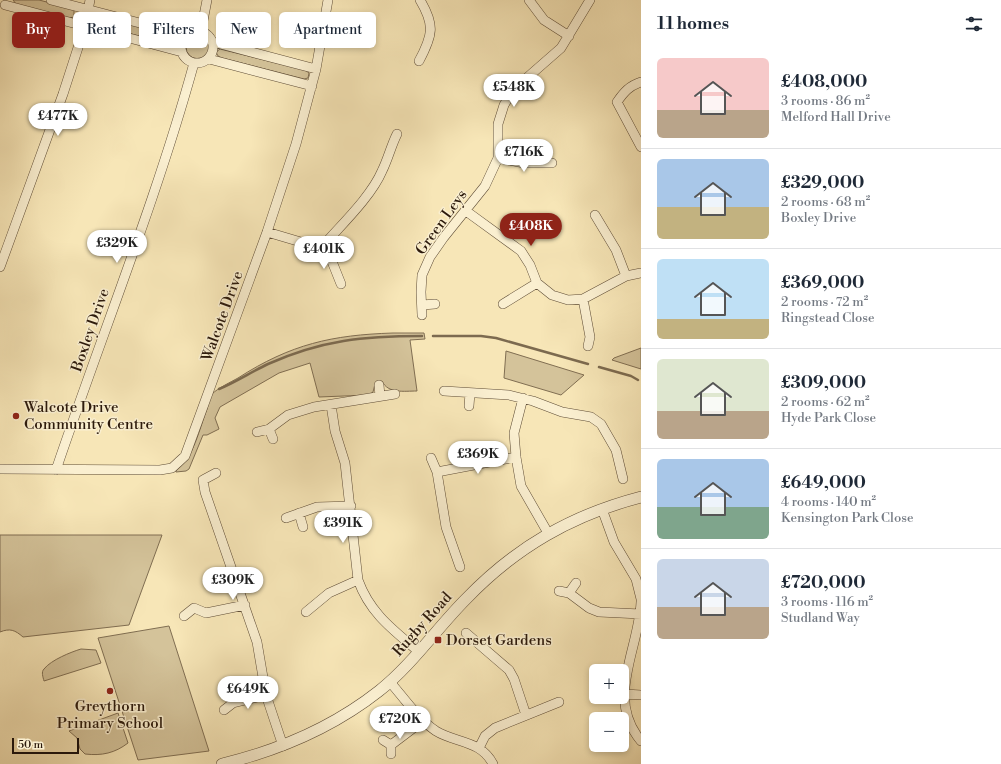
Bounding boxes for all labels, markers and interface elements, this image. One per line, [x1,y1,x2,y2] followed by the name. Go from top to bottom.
[12,12,65,48] chip: Buy
[73,12,131,48] chip: Rent
[139,12,208,48] chip: Filters
[216,12,271,48] chip: New
[279,12,376,48] chip: Apartment
[657,13,729,35] text: 11 homes
[963,13,985,35] icon: filters
[781,71,867,93] text: £408,000
[486,74,542,108] pin: £548K
[689,74,737,122] icon: home
[492,79,536,95] text: £548K
[781,93,870,109] text: 3 rooms · 86 m²
[30,103,86,137] pin: £477K
[37,108,79,124] text: £477K
[781,109,891,125] text: Melford Hall Drive
[496,139,552,173] pin: £716K
[504,144,544,160] text: £716K
[781,172,864,194] text: £329,000
[689,175,737,223] icon: home
[411,186,471,259] street label: Green Leys
[781,194,870,210] text: 2 rooms · 68 m²
[781,210,856,226] text: Boxley Drive
[503,213,559,247] pin: £408K
[509,218,553,234] text: £408K
[89,230,145,264] pin: £329K
[96,235,138,251] text: £329K
[296,236,352,270] pin: £401K
[303,241,345,257] text: £401K
[197,268,248,365] street label: Walcote Drive
[781,272,864,294] text: £369,000
[689,275,737,323] icon: home
[67,286,114,375] street label: Boxley Drive
[781,294,868,310] text: 2 rooms · 72 m²
[781,310,875,326] text: Ringstead Close
[781,372,866,394] text: £309,000
[689,375,737,423] icon: home
[781,394,870,410] text: 2 rooms · 62 m²
[23,398,153,434] place label: Walcote Drive Community Centre
[781,410,876,426] text: Hyde Park Close
[11,411,21,421] marker: Walcote Drive Community Centre
[450,441,506,475] pin: £369K
[457,446,499,462] text: £369K
[781,472,866,494] text: £649,000
[689,475,737,523] icon: home
[781,494,876,510] text: 4 rooms · 140 m²
[315,510,371,544] pin: £391K
[781,510,913,526] text: Kensington Park Close
[323,515,363,531] text: £391K
[205,567,261,601] pin: £309K
[211,572,255,588] text: £309K
[781,572,866,594] text: £720,000
[689,575,737,623] icon: home
[388,588,457,661] street label: Rugby Road
[781,594,873,610] text: 3 rooms · 116 m²
[781,610,860,626] text: Studland Way
[446,631,552,650] place label: Dorset Gardens
[433,635,443,645] marker: Dorset Gardens
[589,664,629,752] map controls
[589,664,629,704] button: +
[220,676,276,710] pin: £649K
[226,681,270,697] text: £649K
[105,686,115,696] marker: Greythorn Primary School
[57,697,164,733] place label: Greythorn Primary School
[372,706,428,740] pin: £720K
[379,711,421,727] text: £720K
[589,712,629,752] button: −
[12,736,79,755] scale bar
[18,738,43,752] text: 50 m

